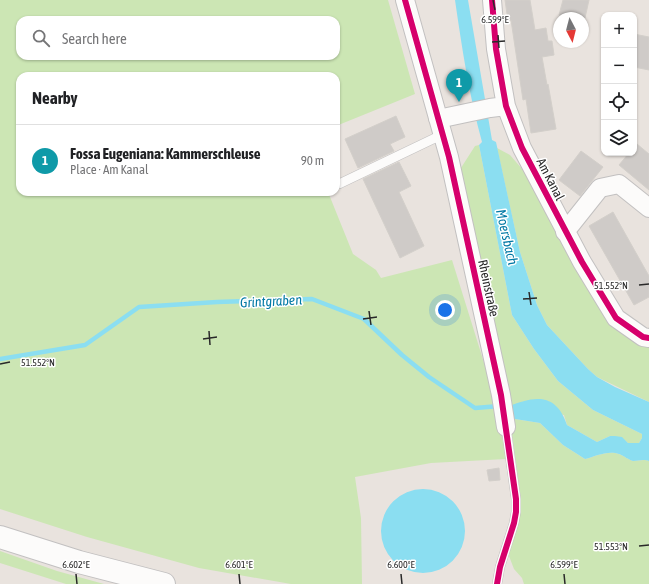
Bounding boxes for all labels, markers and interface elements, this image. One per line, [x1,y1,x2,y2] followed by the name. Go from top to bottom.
[553,12,589,48] north arrow
[601,12,637,156] map controls
[601,12,637,48] button: +
[481,14,510,25] text: 6.599°E
[16,16,340,60] search box
[30,27,52,49] icon: search
[62,30,127,47] text: Search here
[601,48,637,84] button: −
[446,69,472,102] pin: 1
[601,84,637,120] button: locate
[32,88,78,108] text: Nearby
[601,120,637,156] button: layers
[70,145,261,162] text: Fossa Eugeniana: Kammerschleuse
[42,153,48,168] text: 1
[301,153,324,168] text: 90 m
[534,156,568,203] street label: Am Kanal
[70,162,148,177] text: Place · Am Kanal
[493,208,521,267] water label: Moersbach
[475,258,502,318] street label: Rheinstraße
[594,280,628,291] text: 51.552°N
[240,291,303,311] water label: Grintgraben
[435,300,455,320] your location
[21,357,55,368] text: 51.552°N
[594,541,628,552] text: 51.553°N
[62,559,91,570] text: 6.602°E
[225,559,254,570] text: 6.601°E
[387,559,416,570] text: 6.600°E
[550,559,579,570] text: 6.599°E

